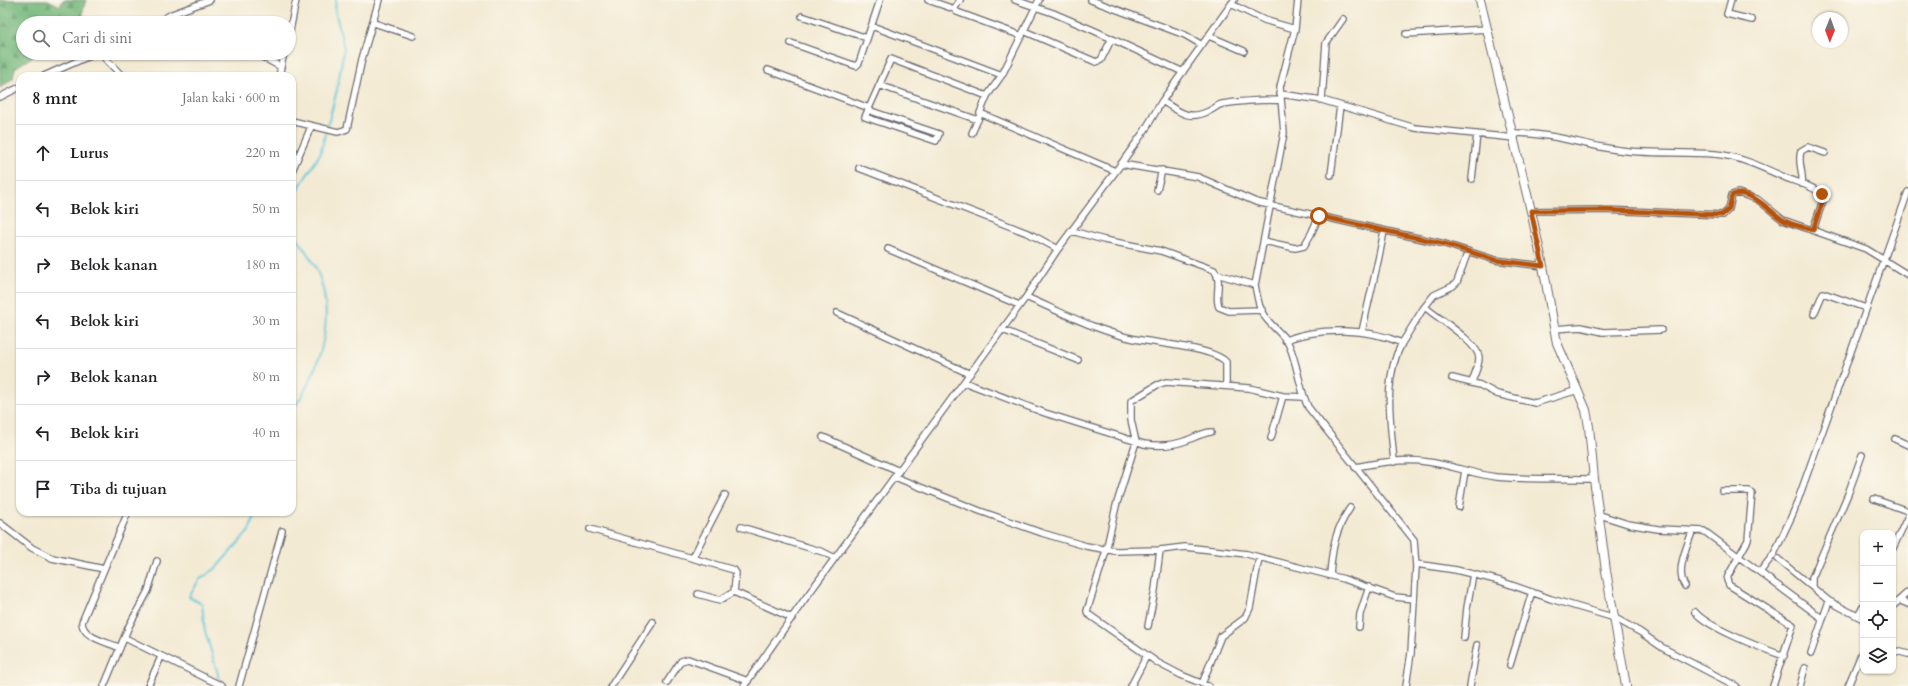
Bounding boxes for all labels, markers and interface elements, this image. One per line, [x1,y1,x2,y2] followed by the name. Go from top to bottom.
[1812,12,1848,48] north arrow
[16,16,296,60] search box
[30,27,52,49] icon: search
[62,28,132,48] text: Cari di sini
[32,87,77,110] text: 8 mnt
[182,89,280,107] text: Jalan kaki · 600 m
[32,142,54,164] icon: ahead
[70,143,109,163] text: Lurus
[246,144,280,162] text: 220 m
[1813,185,1831,203] route end
[32,198,54,220] icon: left
[70,199,139,219] text: Belok kiri
[252,200,280,218] text: 50 m
[1310,207,1328,225] route start
[32,254,54,276] icon: right
[70,255,158,275] text: Belok kanan
[246,256,280,274] text: 180 m
[32,310,54,332] icon: left
[70,311,139,331] text: Belok kiri
[252,312,280,330] text: 30 m
[32,366,54,388] icon: right
[70,367,158,387] text: Belok kanan
[252,368,280,386] text: 80 m
[32,422,54,444] icon: left
[70,423,139,443] text: Belok kiri
[252,424,280,442] text: 40 m
[32,478,54,500] icon: arrive
[70,479,167,499] text: Tiba di tujuan
[1860,530,1896,674] map controls
[1860,530,1896,566] button: +
[1860,566,1896,602] button: −
[1860,602,1896,638] button: locate
[1860,638,1896,674] button: layers

